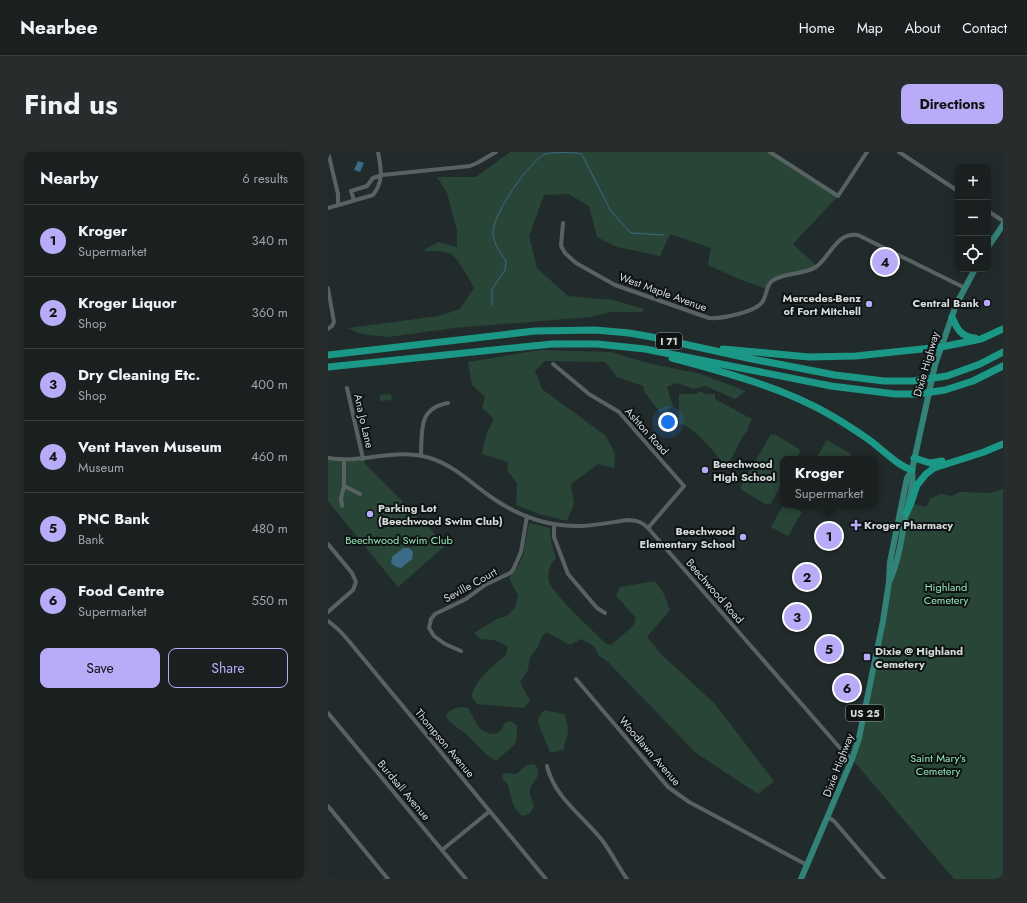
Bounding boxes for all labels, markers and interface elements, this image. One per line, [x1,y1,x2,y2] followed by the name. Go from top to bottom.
[20,14,98,41] text: Nearbee
[799,18,835,38] text: Home
[857,18,883,38] text: Map
[905,18,940,38] text: About
[962,18,1007,38] text: Contact
[24,84,118,125] text: Find us
[901,84,1003,124] button: Directions
[955,164,991,272] map controls
[955,164,991,200] button: +
[40,166,98,190] text: Nearby
[242,169,288,188] text: 6 results
[955,200,991,236] button: −
[78,220,127,242] text: Kroger
[50,231,56,250] text: 1
[251,231,288,250] text: 340 m
[955,236,991,272] button: locate
[78,242,147,261] text: Supermarket
[872,247,898,277] pin: 4
[617,269,709,315] street label: West Maple Avenue
[783,290,861,319] place label: Mercedes-Benz of Fort Mitchell
[78,292,177,314] text: Kroger Liquor
[913,295,980,311] place label: Central Bank
[982,298,992,308] marker: Central Bank
[864,299,874,309] marker: Mercedes-Benz of Fort Mitchell
[49,303,57,322] text: 2
[252,303,288,322] text: 360 m
[78,314,106,333] text: Shop
[909,329,943,398] street label: Dixie Highway
[656,333,682,349] road number: I 71
[78,364,200,386] text: Dry Cleaning Etc.
[49,375,57,394] text: 3
[251,375,288,394] text: 400 m
[78,386,106,405] text: Shop
[350,392,378,450] street label: Ana Jo Lane
[621,404,673,458] street label: Ashton Road
[658,412,678,432] your location
[78,436,222,458] text: Vent Haven Museum
[48,447,58,466] text: 4
[251,447,288,466] text: 460 m
[713,456,775,485] place label: Beechwood High School
[780,456,878,508] popup
[78,458,124,477] text: Museum
[795,462,844,484] text: Kroger
[700,465,710,475] marker: Beechwood High School
[795,484,863,503] text: Supermarket
[378,500,503,529] place label: Parking Lot (Beechwood Swim Club)
[78,508,150,530] text: PNC Bank
[365,509,375,519] marker: Parking Lot (Beechwood Swim Club)
[864,517,953,533] place label: Kroger Pharmacy
[49,519,57,538] text: 5
[251,519,288,538] text: 480 m
[851,520,861,530] marker: Kroger Pharmacy
[816,521,842,551] pin: 1
[640,523,735,552] place label: Beechwood Elementary School
[78,530,104,549] text: Bank
[345,532,453,548] park label: Beechwood Swim Club
[738,532,748,542] marker: Beechwood Elementary School
[682,555,748,627] street label: Beechwood Road
[794,562,820,592] pin: 2
[440,564,500,606] street label: Seville Court
[924,579,969,608] park label: Highland Cemetery
[78,580,164,602] text: Food Centre
[49,591,57,610] text: 6
[251,591,288,610] text: 550 m
[78,602,147,621] text: Supermarket
[784,602,810,632] pin: 3
[816,634,842,664] pin: 5
[875,643,963,672] place label: Dixie @ Highland Cemetery
[40,648,160,688] button: Save
[168,648,288,688] button: Share
[862,652,872,662] marker: Dixie @ Highland Cemetery
[834,673,860,703] pin: 6
[411,705,479,781] street label: Thompson Avenue
[846,705,884,721] road number: US 25
[615,713,685,789] street label: Woodlawn Avenue
[819,731,858,799] street label: Dixie Highway
[910,750,966,779] park label: Saint Mary’s Cemetery
[374,756,434,824] street label: Burdsall Avenue

